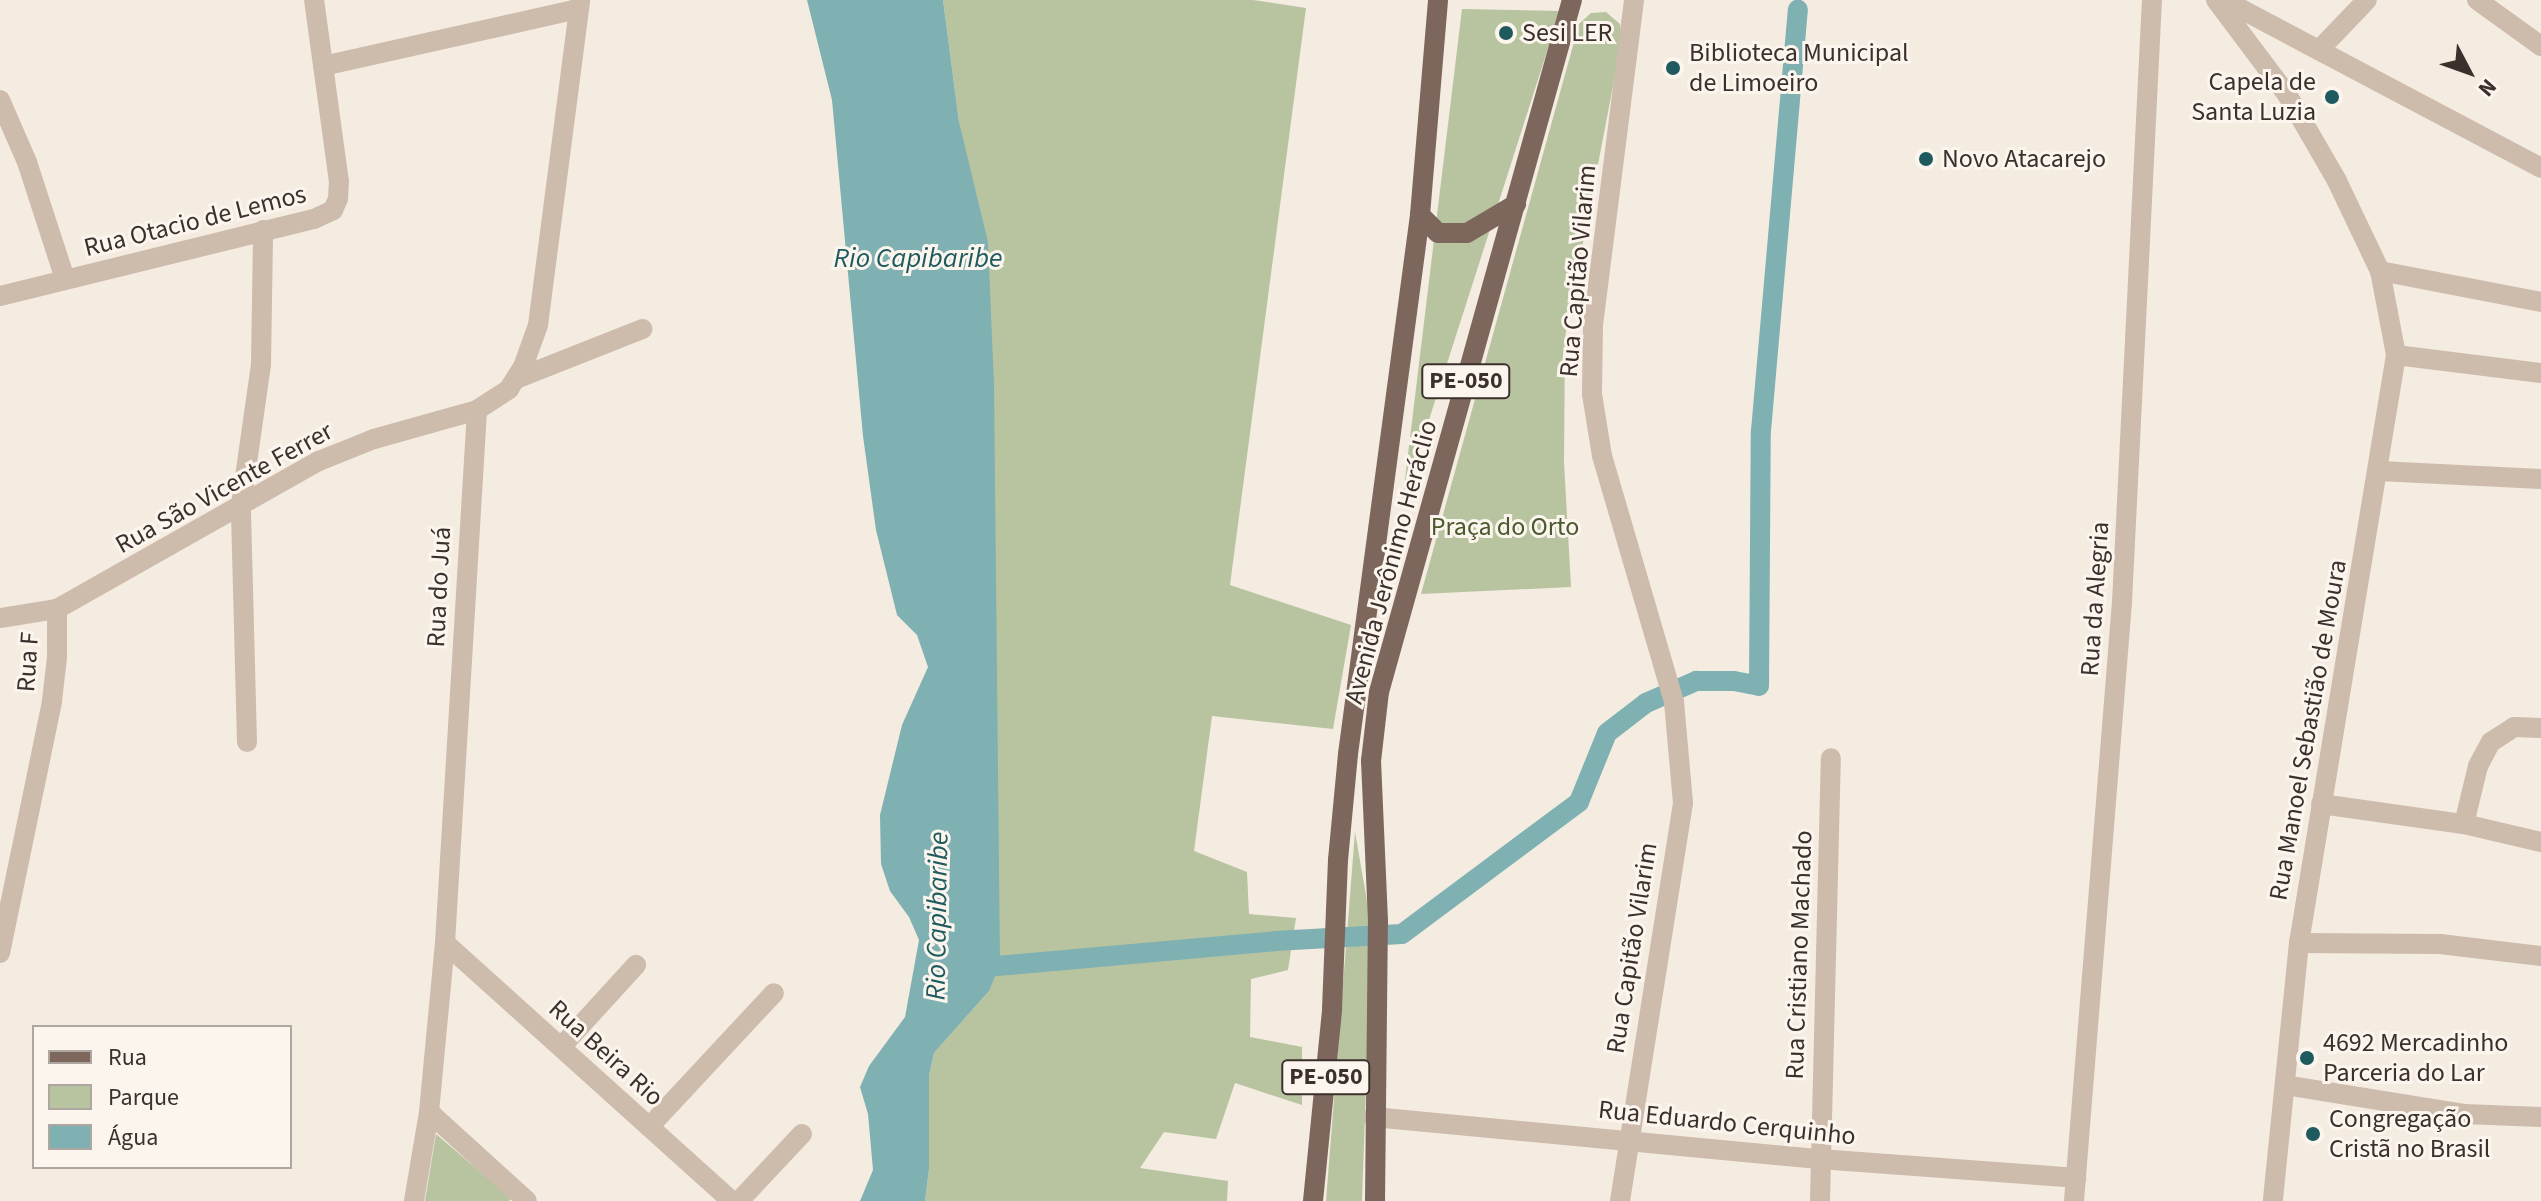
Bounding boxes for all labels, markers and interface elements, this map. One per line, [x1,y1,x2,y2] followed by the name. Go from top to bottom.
[1522,17,1612,49] place label: Sesi LER
[1497,24,1515,42] marker: Sesi LER
[2429,32,2509,112] north arrow
[1689,37,1909,98] place label: Biblioteca Municipal de Limoeiro
[1664,59,1682,77] marker: Biblioteca Municipal de Limoeiro
[2191,66,2316,128] place label: Capela de Santa Luzia
[2470,72,2504,104] text: N
[2323,88,2341,106] marker: Capela de Santa Luzia
[1942,143,2106,175] place label: Novo Atacarejo
[1917,150,1935,168] marker: Novo Atacarejo
[1553,163,1603,379] street label: Rua Capitão Vilarim
[81,178,309,264] street label: Rua Otacio de Lemos
[834,241,1002,275] water label: Rio Capibaribe
[1420,361,1512,401] road number: PE-050
[110,415,338,561] street label: Rua São Vicente Ferrer
[1338,417,1444,707] street label: Avenida Jerônimo Heráclio
[1431,511,1579,543] park label: Praça do Orto
[2074,521,2116,677] street label: Rua da Alegria
[420,526,458,648] street label: Rua do Juá
[2263,557,2353,903] street label: Rua Manoel Sebastião de Moura
[10,631,46,693] street label: Rua F
[1779,830,1819,1080] street label: Rua Cristiano Machado
[919,831,955,1001] water label: Rio Capibaribe
[1600,840,1664,1056] street label: Rua Capitão Vilarim
[542,993,670,1113] street label: Rua Beira Rio
[32,1025,292,1169] legend
[2323,1027,2508,1088] place label: 4692 Mercadinho Parceria do Lar
[108,1040,147,1075] text: Rua
[2298,1049,2316,1067] marker: 4692 Mercadinho Parceria do Lar
[1280,1057,1372,1097] road number: PE-050
[108,1080,179,1115] text: Parque
[1597,1094,1857,1152] street label: Rua Eduardo Cerquinho
[2329,1103,2490,1164] place label: Congregação Cristã no Brasil
[108,1120,158,1155] text: Água
[2304,1125,2322,1143] marker: Congregação Cristã no Brasil

